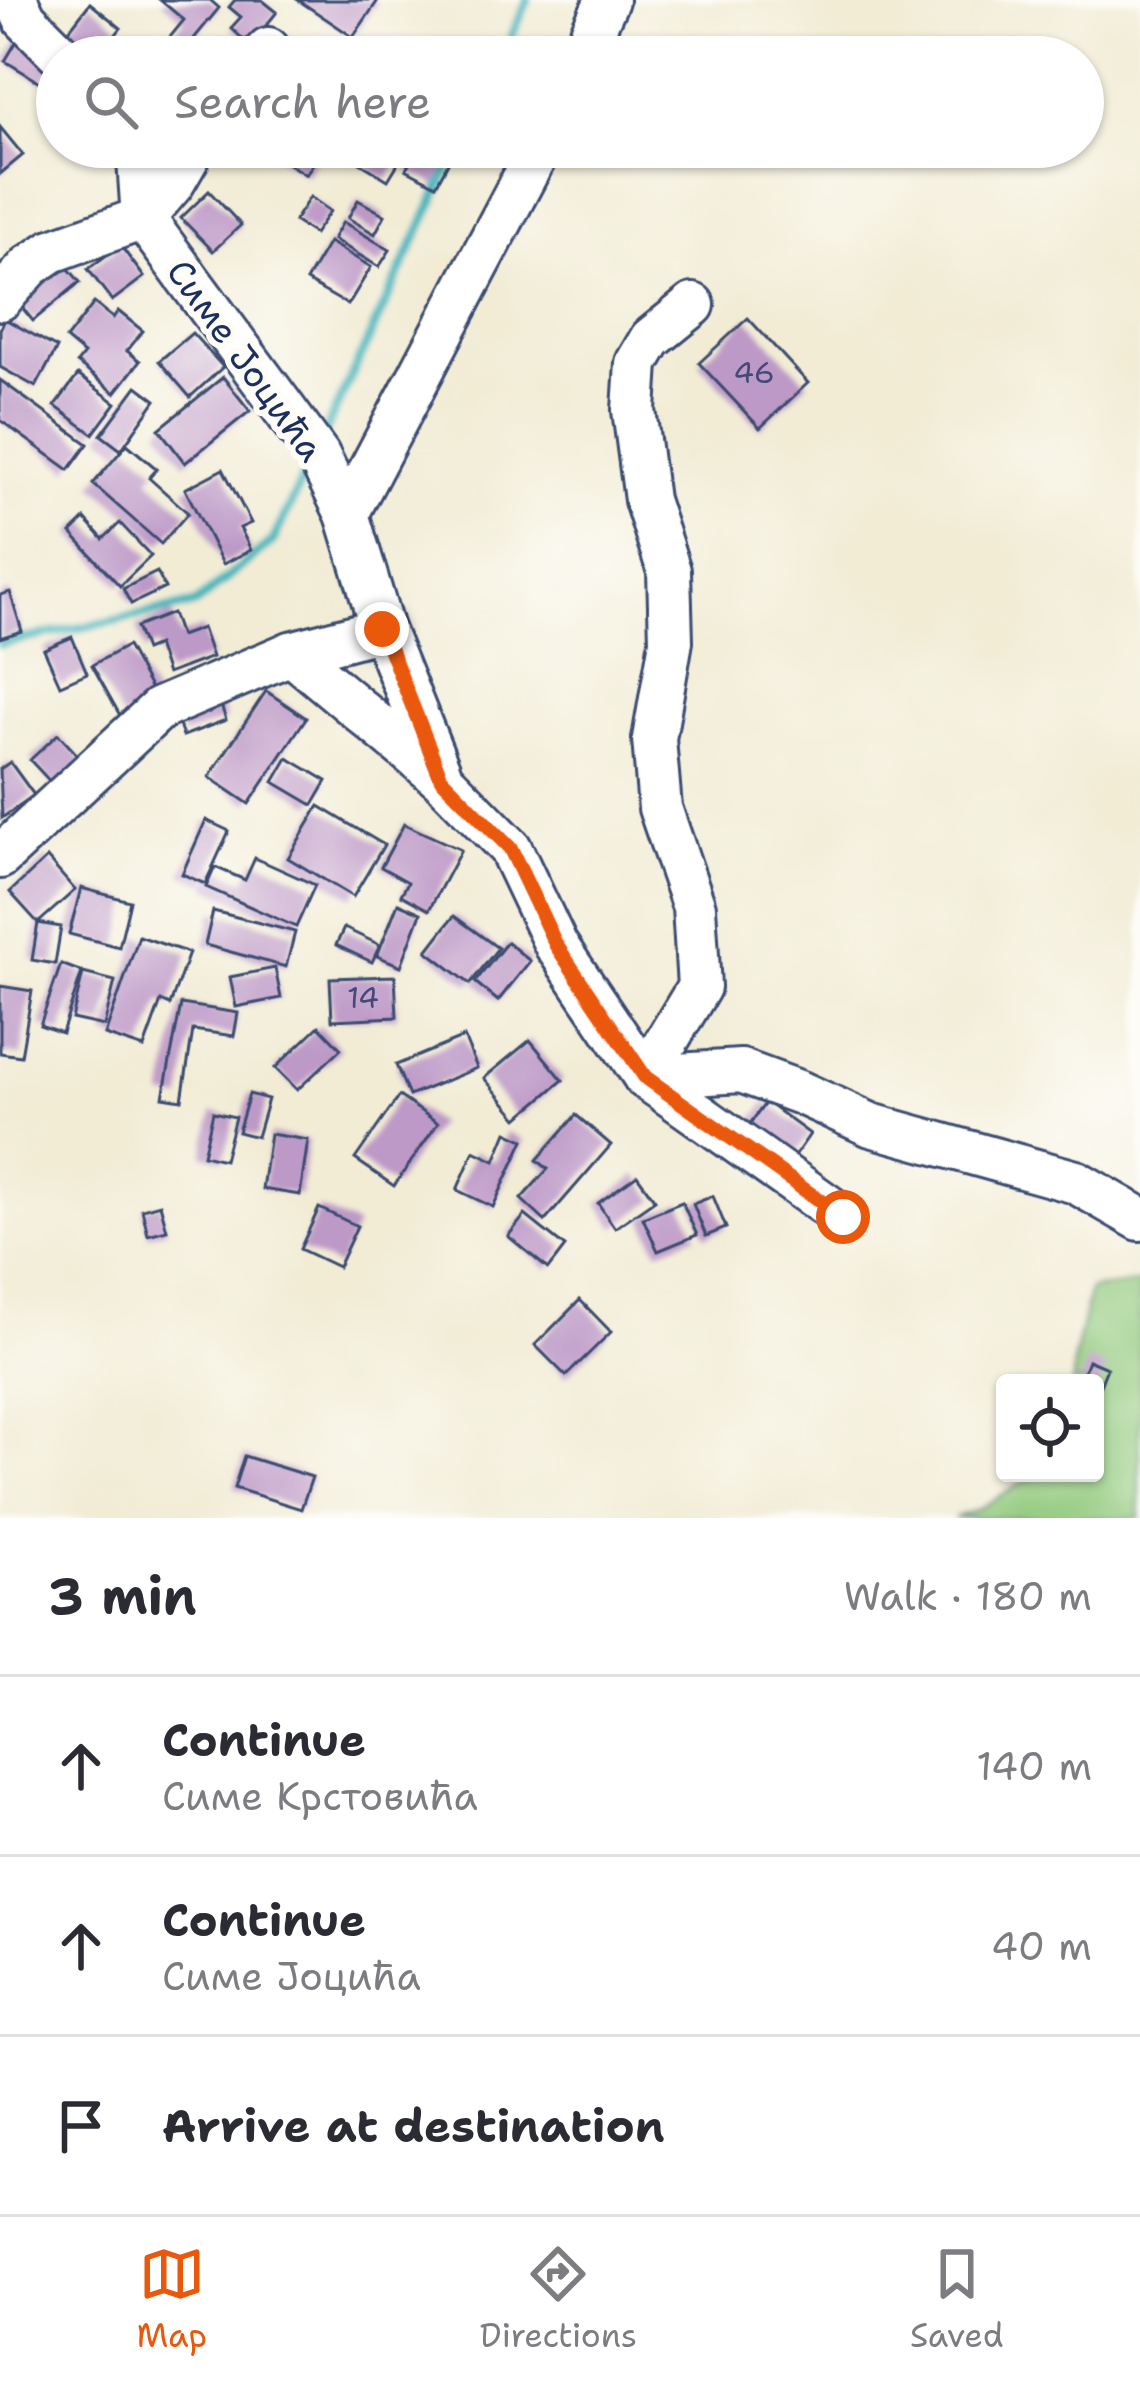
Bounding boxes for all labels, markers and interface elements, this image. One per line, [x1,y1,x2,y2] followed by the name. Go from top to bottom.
[36,36,1104,168] search box
[78,69,144,135] icon: search
[174,72,431,132] text: Search here
[156,249,336,471] street label: Симе Јоцића
[733,352,775,393] house number: 46
[355,602,409,656] route end
[347,977,379,1018] house number: 14
[816,1190,870,1244] route start
[996,1374,1104,1482] map controls
[996,1374,1104,1482] button: locate
[48,1562,197,1630] text: 3 min
[844,1570,1092,1622] text: Walk · 180 m
[162,1710,366,1770] text: Continue
[48,1733,114,1799] icon: ahead
[976,1740,1092,1792] text: 140 m
[162,1770,478,1822] text: Симе Крстовића
[162,1890,366,1950] text: Continue
[48,1913,114,1979] icon: ahead
[991,1920,1092,1972] text: 40 m
[162,1950,421,2002] text: Симе Јоцића
[48,2093,114,2159] icon: arrive
[162,2096,665,2156] text: Arrive at destination
[136,2241,207,2358] tab: Map
[480,2241,637,2358] tab: Directions
[910,2241,1004,2358] tab: Saved

